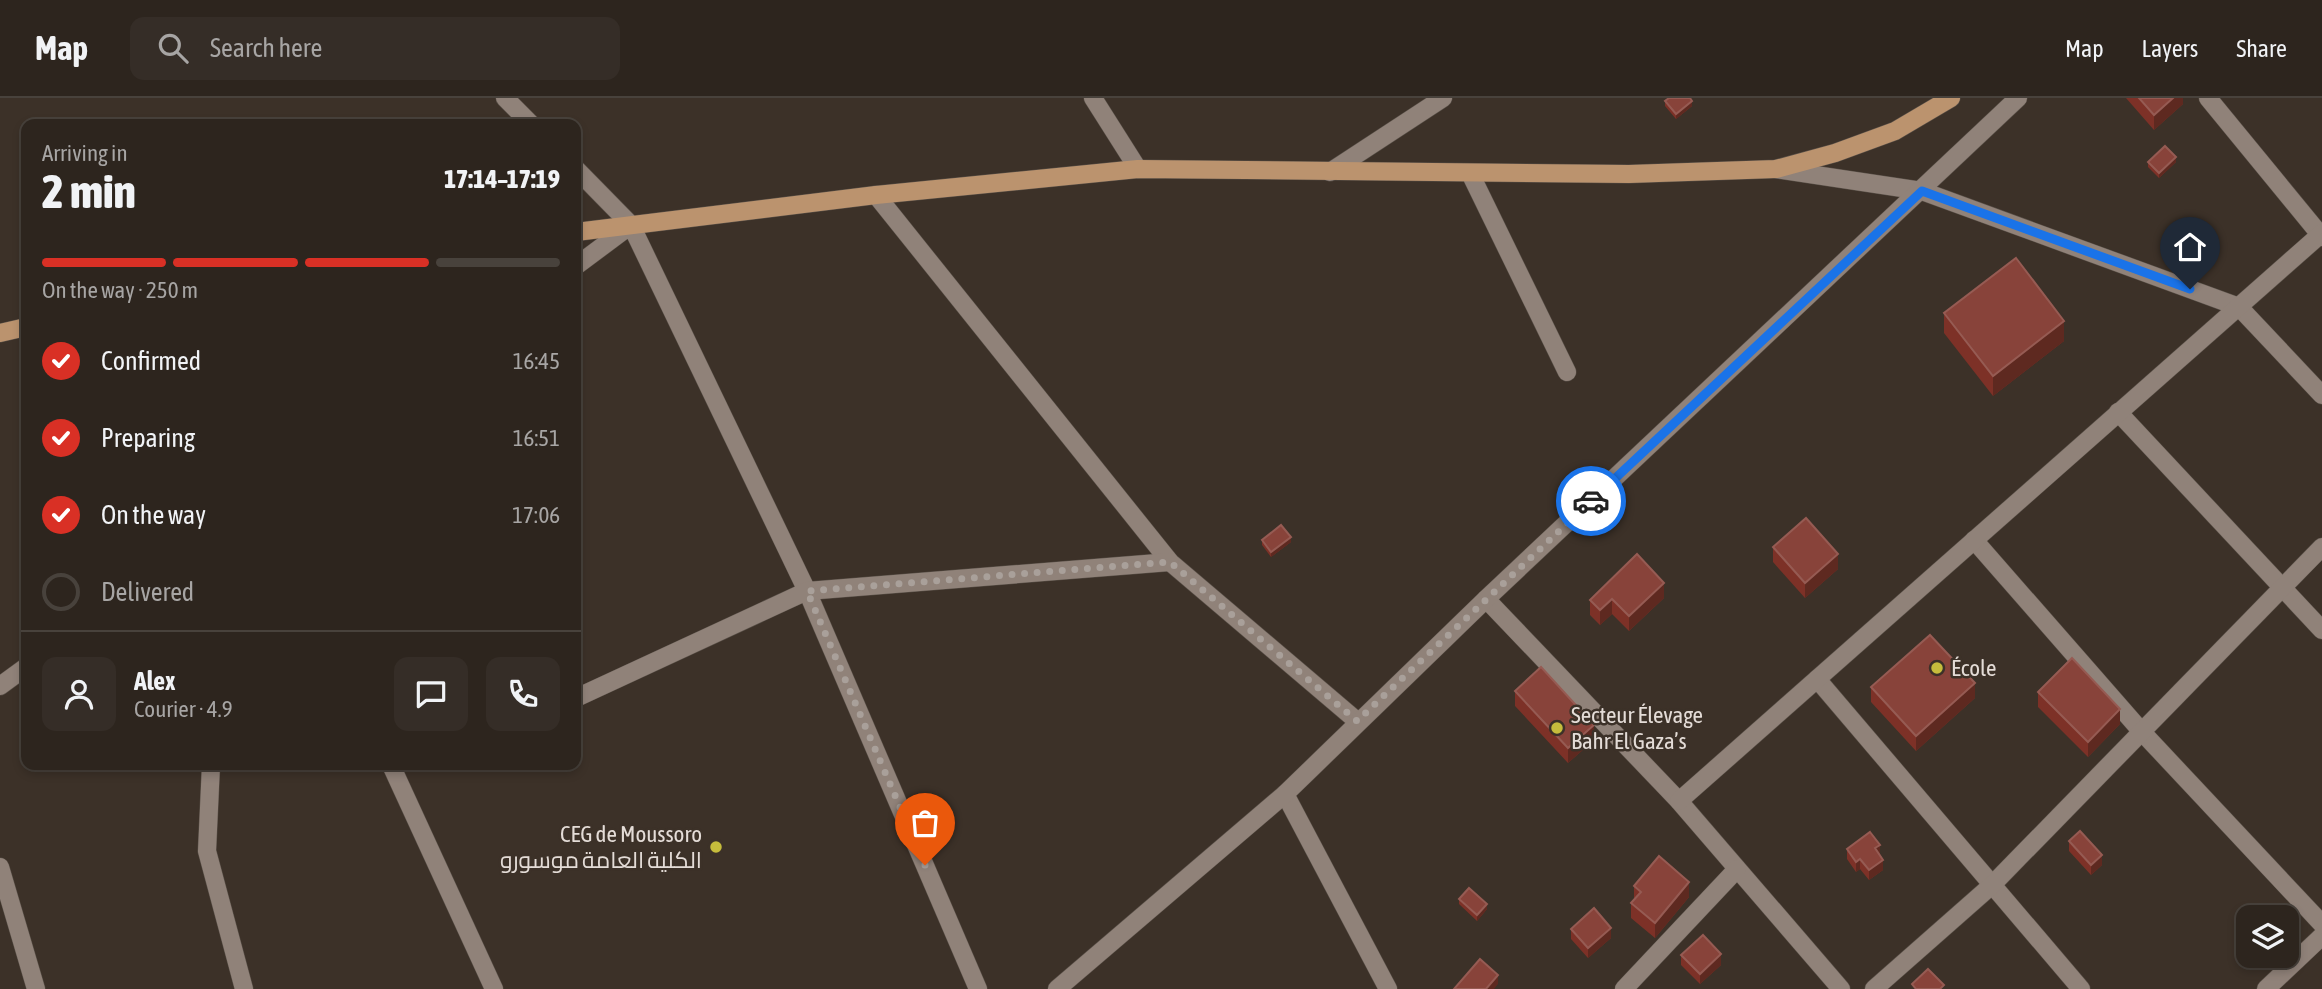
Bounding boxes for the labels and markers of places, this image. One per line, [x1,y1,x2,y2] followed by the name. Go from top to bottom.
[2160,217,2220,289] pin
[1951,655,1996,681] place label: École
[1929,660,1945,676] marker: École
[1571,702,1703,754] place label: Secteur Élevage Bahr El Gaza’s
[1549,720,1565,736] marker: Secteur Élevage Bahr El Gaza’s
[895,793,955,865] pin
[500,821,702,873] place label: CEG de Moussoro الكلية العامة موسورو
[708,839,724,855] marker: CEG de Moussoro الكلية العامة موسورو

